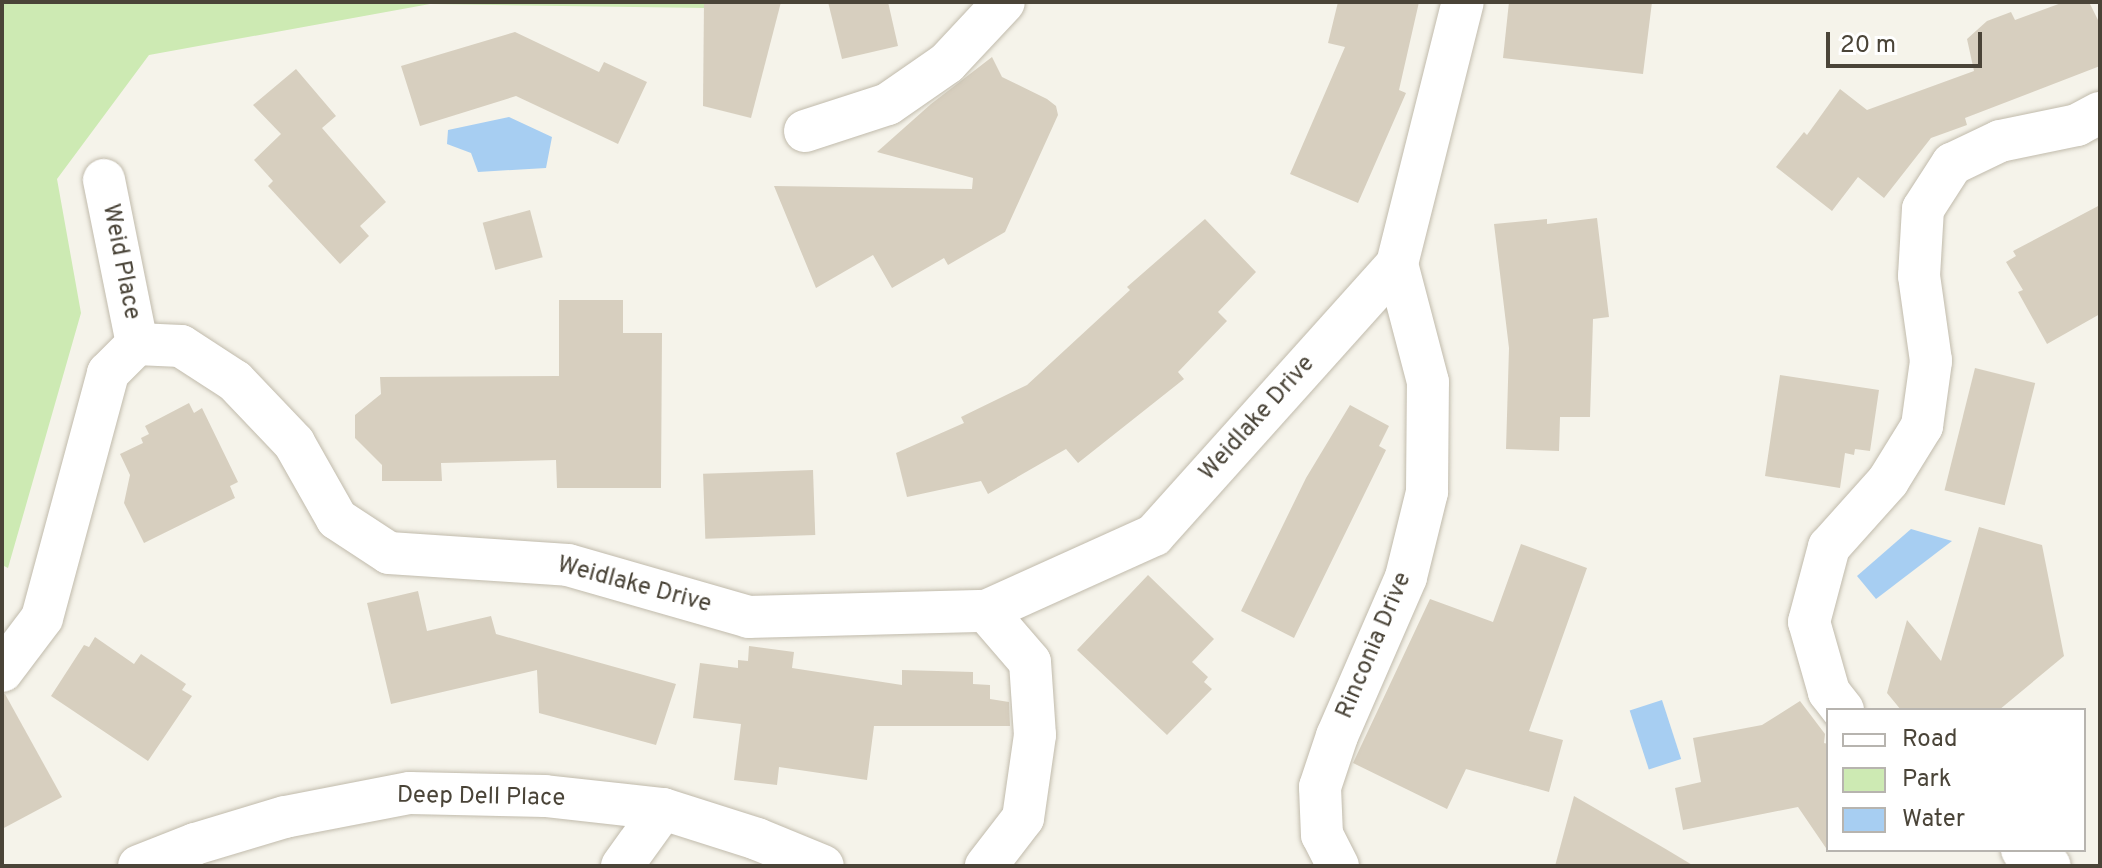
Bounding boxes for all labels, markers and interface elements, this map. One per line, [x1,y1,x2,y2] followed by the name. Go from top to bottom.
[1830,16,1986,66] scale bar
[1840,31,1896,61] text: 20 m
[95,202,145,322] street label: Weid Place
[1194,350,1322,488] street label: Weidlake Drive
[554,552,714,620] street label: Weidlake Drive
[1331,569,1419,723] street label: Rinconia Drive
[1826,708,2086,852] legend
[1902,725,1958,755] text: Road
[1902,765,1952,795] text: Park
[396,782,566,814] street label: Deep Dell Place
[1902,805,1965,835] text: Water

